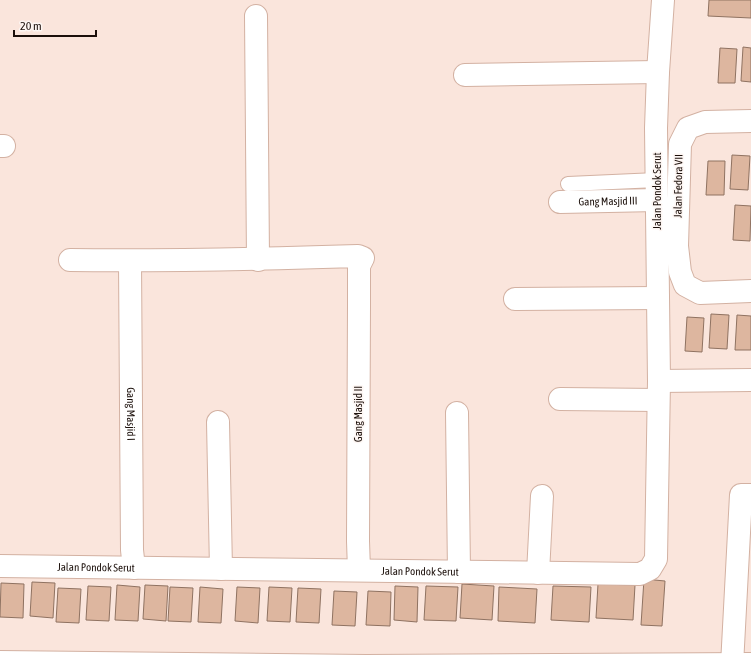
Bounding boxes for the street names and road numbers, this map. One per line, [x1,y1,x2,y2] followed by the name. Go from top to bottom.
[651,152,663,230] street label: Jalan Pondok Serut
[671,154,685,218] street label: Jalan Fedora VII
[578,194,638,208] street label: Gang Masjid III
[352,386,364,442] street label: Gang Masjid II
[125,387,137,441] street label: Gang Masjid I
[57,561,135,574] street label: Jalan Pondok Serut
[381,565,459,578] street label: Jalan Pondok Serut

